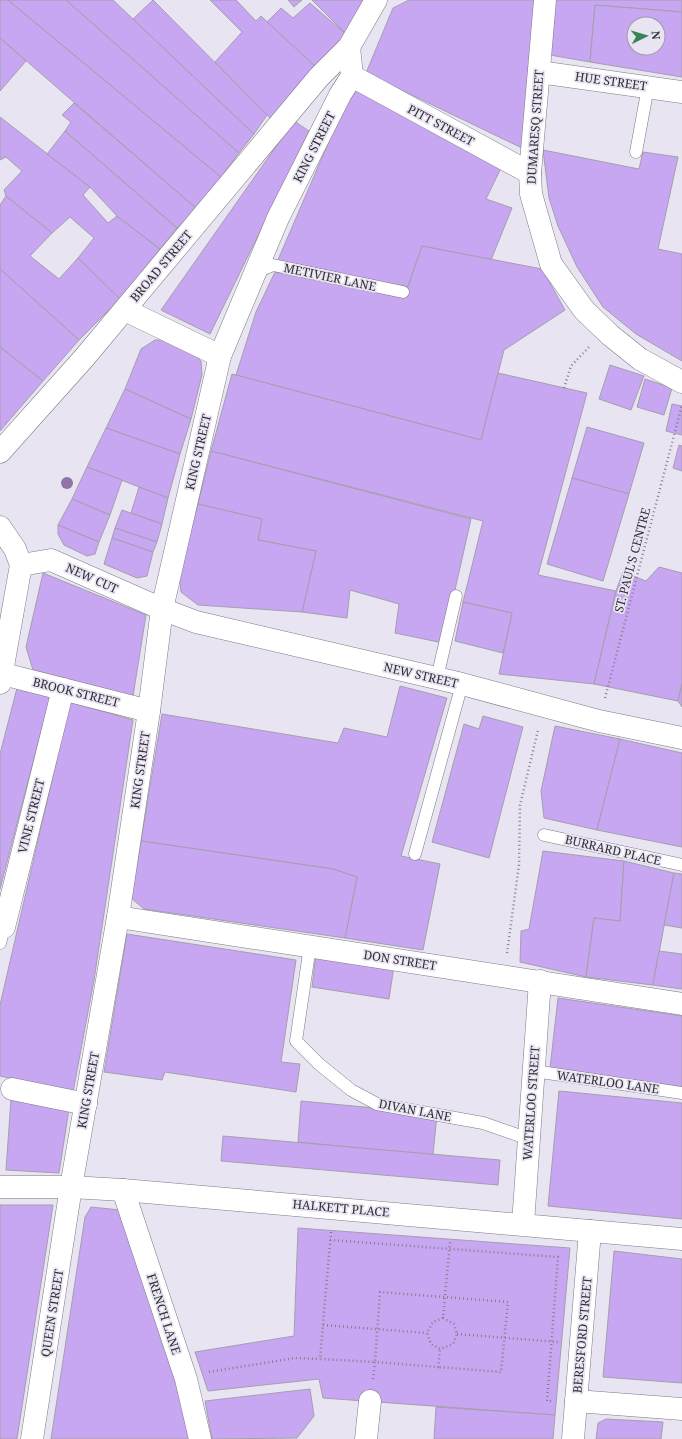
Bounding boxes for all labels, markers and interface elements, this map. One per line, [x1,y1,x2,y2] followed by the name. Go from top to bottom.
[626,16,666,56] north arrow
[649,30,664,40] text: N
[574,68,649,95] street label: HUE STREET
[523,69,548,185] street label: DUMARESQ STREET
[405,100,478,150] street label: PITT STREET
[289,108,339,185] street label: KING STREET
[126,226,196,305] street label: BROAD STREET
[282,259,378,295] street label: METIVIER LANE
[181,412,215,492] street label: KING STREET
[610,506,654,614] street label: ST. PAUL'S CENTRE
[63,559,121,597] street label: NEW CUT
[382,658,461,692] street label: NEW STREET
[31,673,122,711] street label: BROOK STREET
[126,730,154,810] street label: KING STREET
[14,776,49,855] street label: VINE STREET
[563,831,663,869] street label: BURRARD PLACE
[362,946,438,974] street label: DON STREET
[519,1045,544,1161] street label: WATERLOO STREET
[73,1050,103,1130] street label: KING STREET
[556,1066,660,1098] street label: WATERLOO LANE
[377,1095,453,1125] street label: DIVAN LANE
[292,1195,390,1221] street label: HALKETT PLACE
[37,1267,67,1358] street label: QUEEN STREET
[143,1271,185,1357] street label: FRENCH LANE
[568,1275,596,1394] street label: BERESFORD STREET

